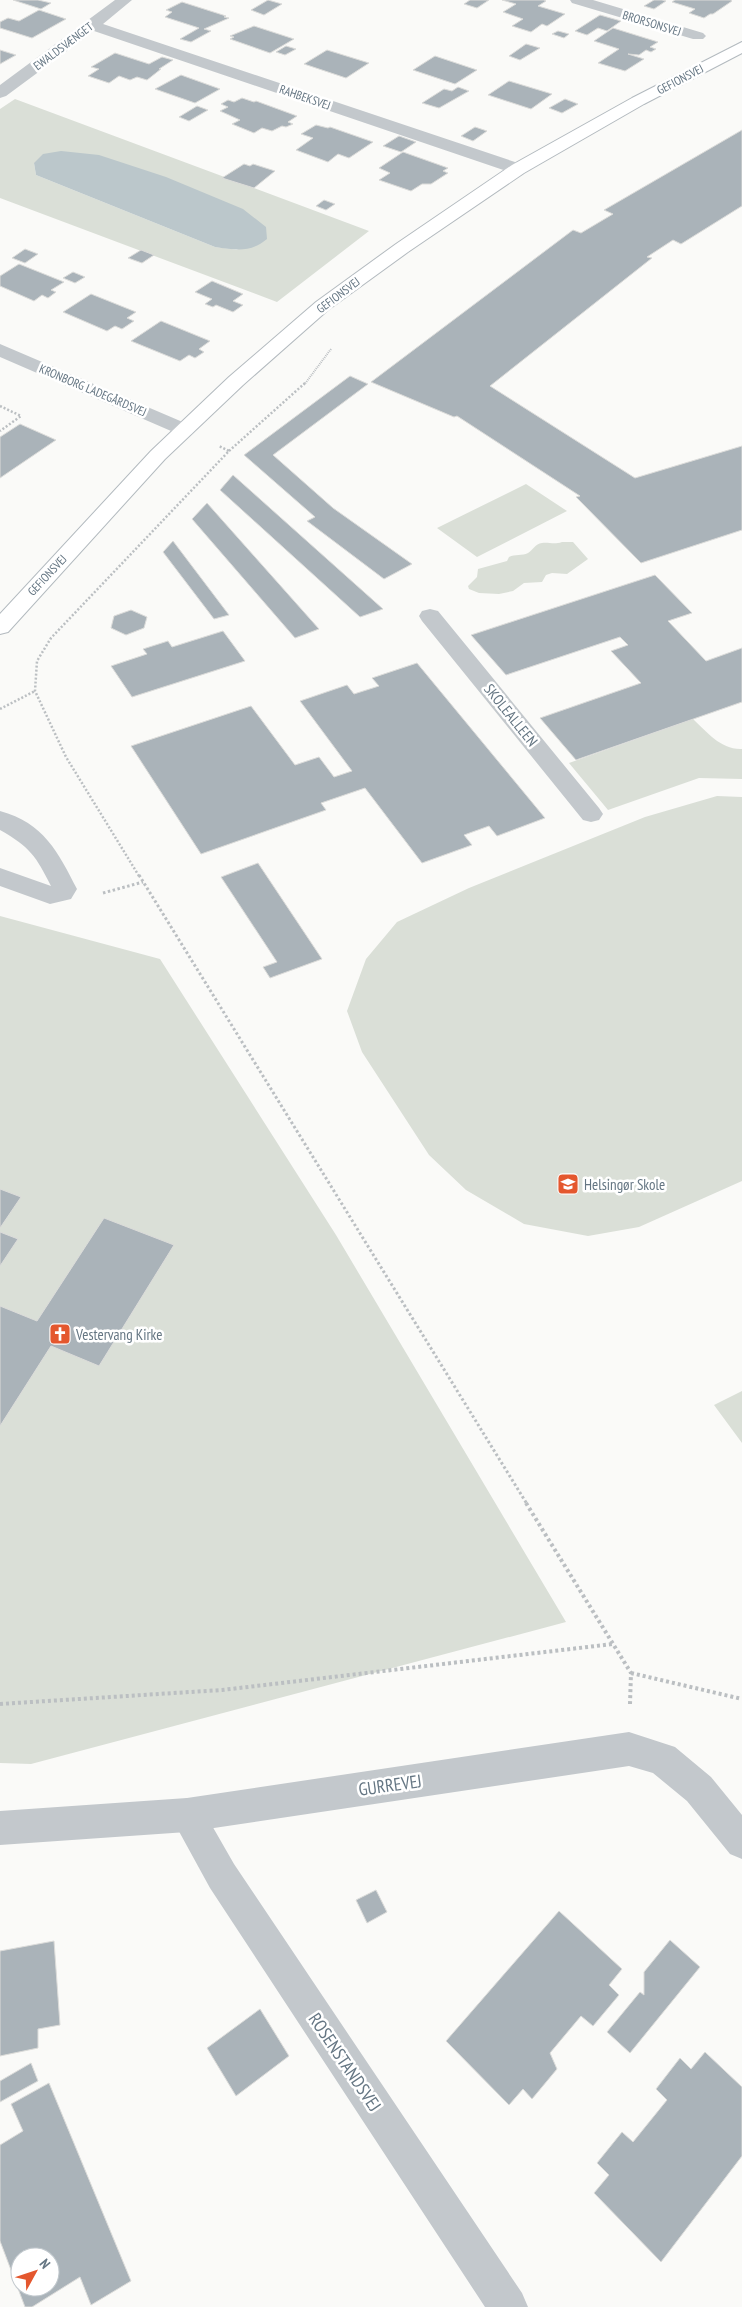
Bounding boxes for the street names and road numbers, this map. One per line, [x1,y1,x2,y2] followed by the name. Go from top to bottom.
[621,7,683,39] street label: BRORSONSVEJ
[30,18,96,73] street label: EWALDSVÆNGET
[654,60,706,97] street label: GEFIONSVEJ
[277,81,333,113] street label: RAHBEKSVEJ
[313,274,363,316] street label: GEFIONSVEJ
[37,361,149,419] street label: KRONBORG LADEGÅRDSVEJ
[24,551,70,599] street label: GEFIONSVEJ
[480,680,542,750] street label: SKOLEALLEEN
[357,1769,423,1801] street label: GURREVEJ
[304,2008,386,2116] street label: ROSENSTANDSVEJ

